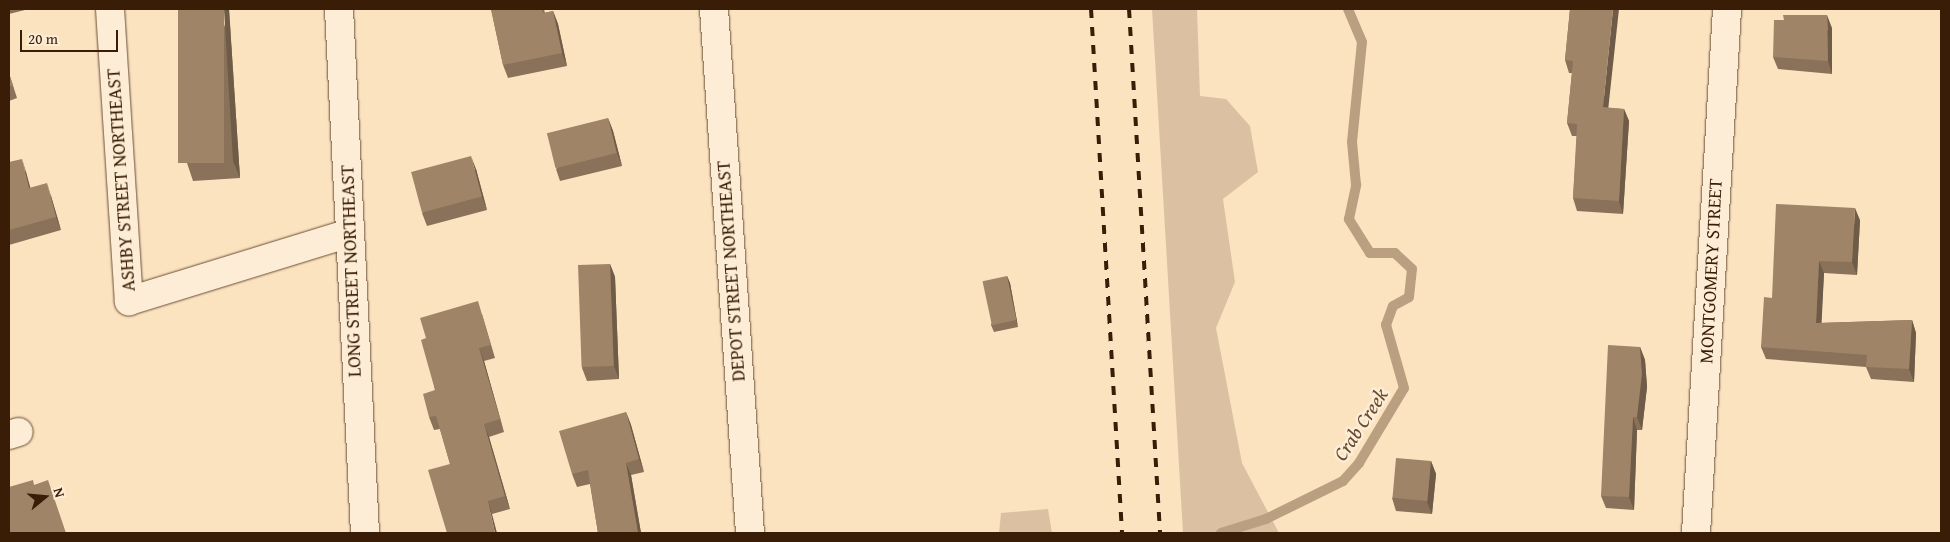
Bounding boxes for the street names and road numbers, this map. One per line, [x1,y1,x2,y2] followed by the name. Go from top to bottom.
[102,68,140,292] street label: ASHBY STREET NORTHEAST
[712,160,750,382] street label: DEPOT STREET NORTHEAST
[336,164,366,378] street label: LONG STREET NORTHEAST
[1695,178,1727,364] street label: MONTGOMERY STREET

